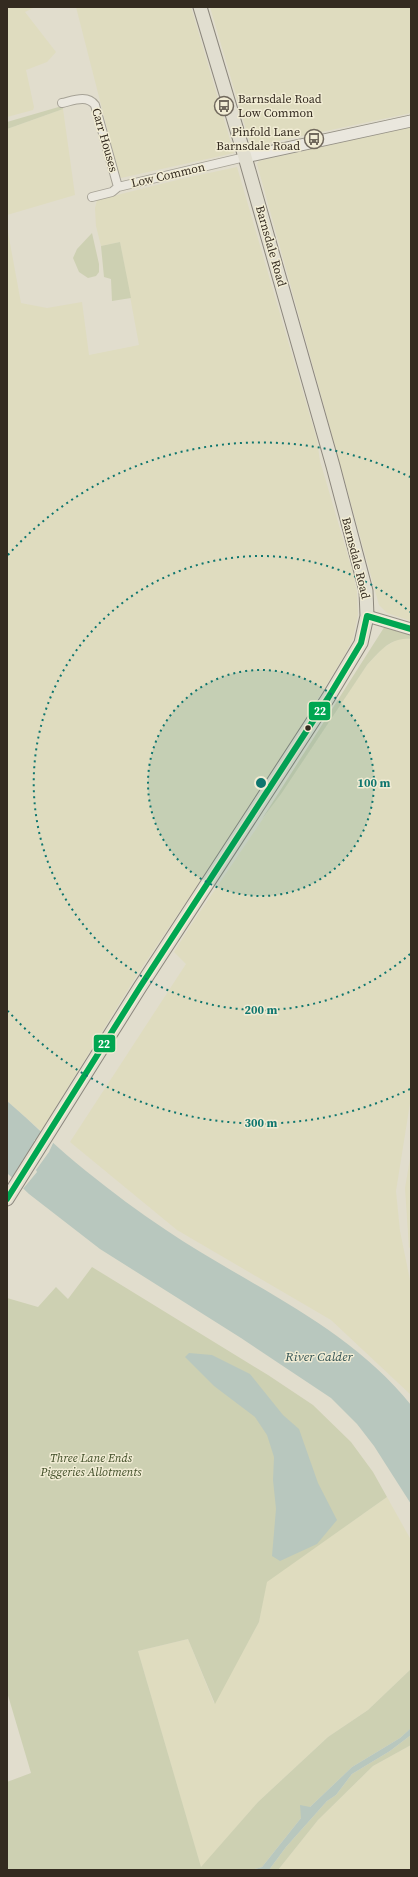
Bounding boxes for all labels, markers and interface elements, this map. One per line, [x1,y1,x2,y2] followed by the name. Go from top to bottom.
[238,91,322,121] place label: Barnsdale Road Low Common
[213,95,235,117] bus stop icon: Barnsdale Road Low Common
[88,106,122,174] street label: Carr Houses
[216,124,300,154] place label: Pinfold Lane Barnsdale Road
[303,128,325,150] bus stop icon: Pinfold Lane Barnsdale Road
[129,159,207,191] street label: Low Common
[252,204,290,289] street label: Barnsdale Road
[338,515,374,601] street label: Barnsdale Road
[308,701,331,721] line badge: 22
[314,704,326,719] text: 22
[303,723,313,733] unlabelled marker
[358,775,391,791] text: 100 m
[254,776,268,790] centre of rings
[245,1002,278,1018] text: 200 m
[93,1034,116,1053] line badge: 22
[98,1037,110,1052] text: 22
[245,1115,278,1131] text: 300 m
[284,1348,353,1365] water label: River Calder
[39,1450,142,1480] park label: Three Lane Ends Piggeries Allotments

